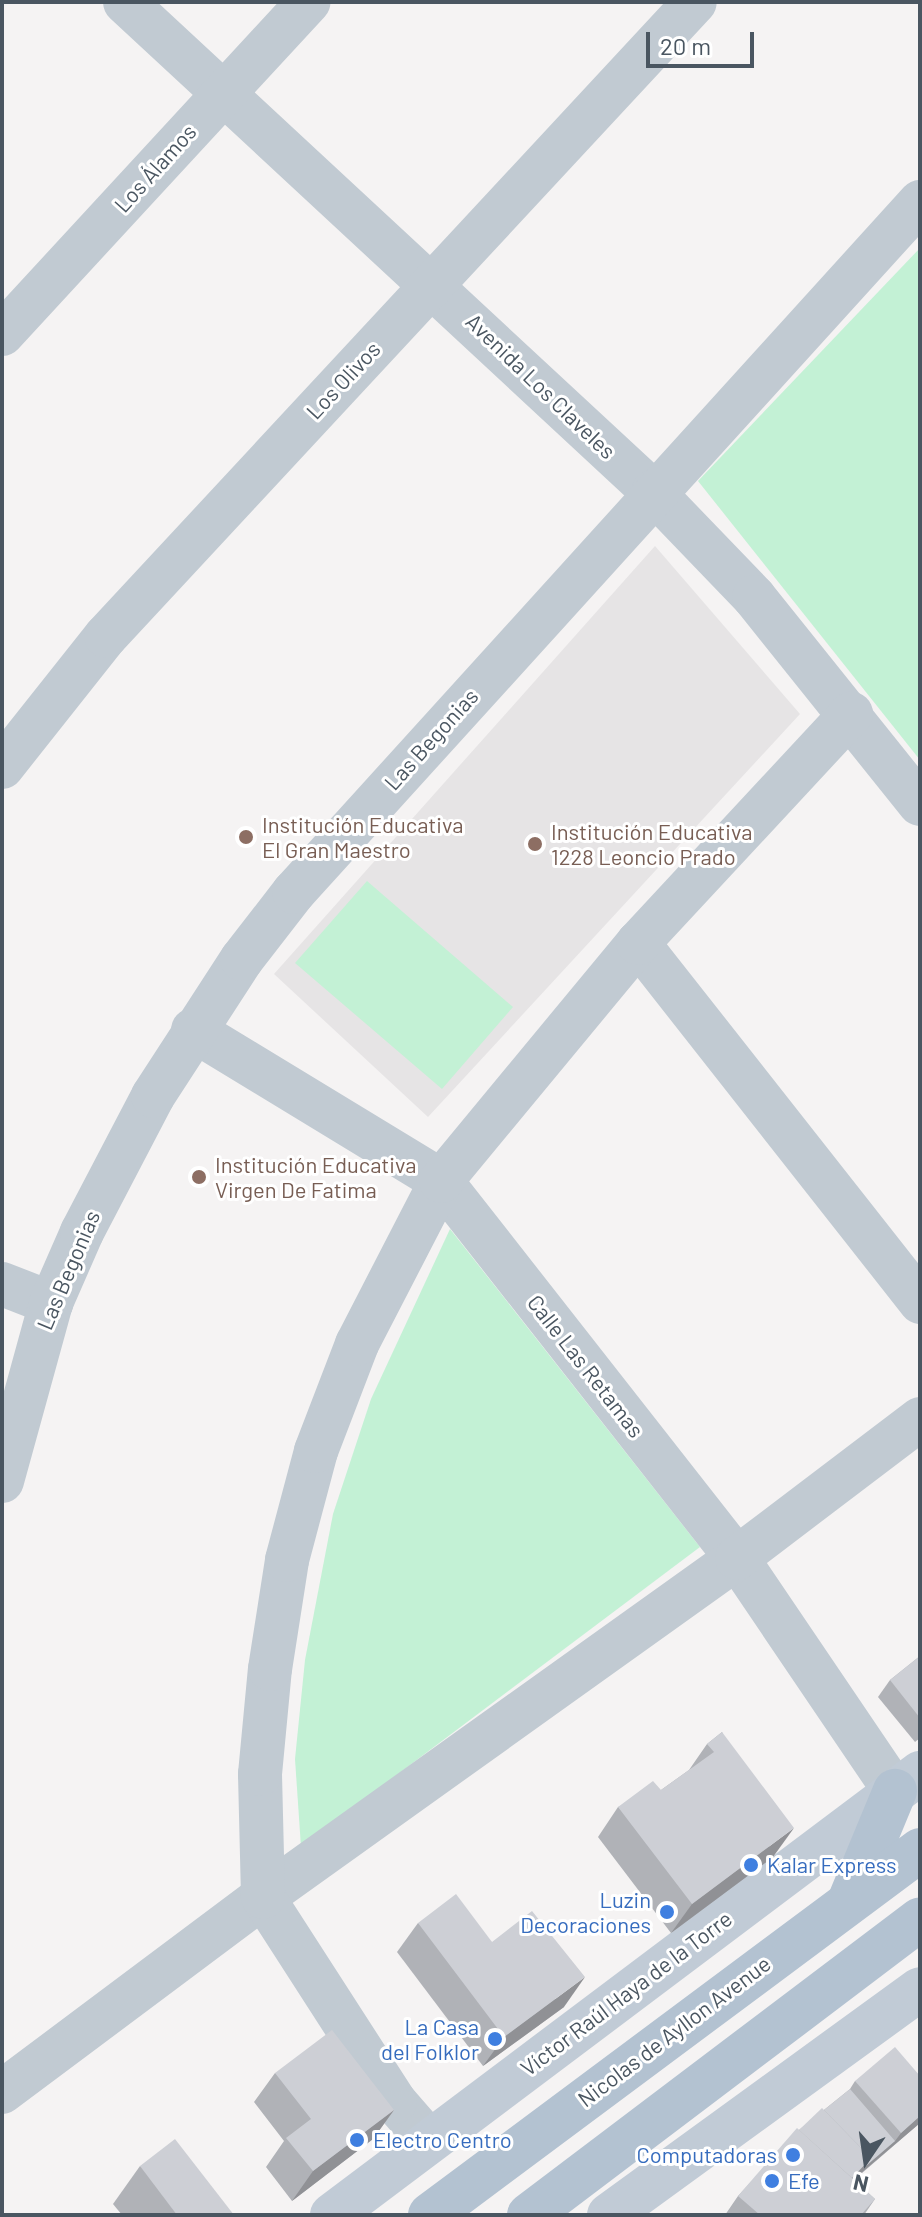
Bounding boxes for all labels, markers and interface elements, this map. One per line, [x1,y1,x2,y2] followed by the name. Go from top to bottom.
[650,16,758,66] scale bar
[660,31,711,60] text: 20 m
[108,118,202,218] street label: Los Álamos
[461,308,621,464] street label: Avenida Los Claveles
[300,336,386,424] street label: Los Olivos
[379,683,483,795] street label: Las Begonias
[262,811,463,862] place label: Institución Educativa El Gran Maestro
[551,818,752,870] place label: Institución Educativa 1228 Leoncio Prado
[237,828,255,846] marker: Institución Educativa El Gran Maestro
[526,835,544,853] marker: Institución Educativa 1228 Leoncio Prado
[215,1151,416,1202] place label: Institución Educativa Virgen De Fatima
[190,1168,208,1186] marker: Institución Educativa Virgen De Fatima
[31,1206,105,1334] street label: Las Begonias
[522,1289,650,1443] street label: Calle Las Retamas
[767,1852,897,1878] place label: Kalar Express
[742,1856,760,1874] marker: Kalar Express
[520,1886,651,1938] place label: Luzin Decoraciones
[658,1903,676,1921] marker: Luzin Decoraciones
[515,1905,737,2081] street label: Víctor Raúl Haya de la Torre
[572,1950,776,2112] street label: Nicolas de Ayllon Avenue
[381,2013,479,2064] place label: La Casa del Folklor
[486,2030,504,2048] marker: La Casa del Folklor
[826,2121,906,2201] north arrow
[373,2127,512,2153] place label: Electro Centro
[348,2131,366,2149] marker: Electro Centro
[637,2142,777,2168] place label: Computadoras
[784,2146,802,2164] marker: Computadoras
[788,2168,820,2194] place label: Efe
[851,2170,871,2199] text: N
[763,2172,781,2190] marker: Efe

